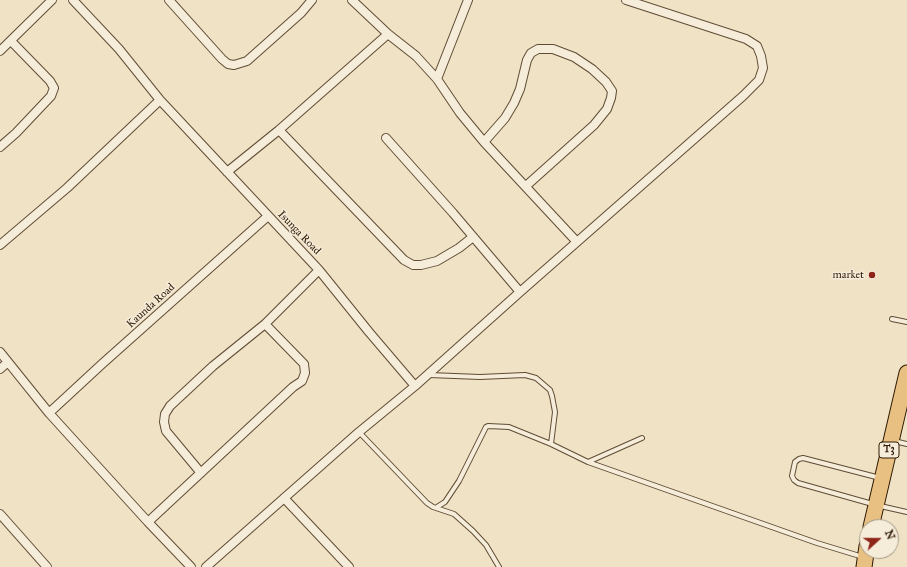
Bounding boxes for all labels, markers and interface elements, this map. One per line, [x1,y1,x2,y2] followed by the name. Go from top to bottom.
[275,208,323,258] street label: Isunga Road
[833,268,864,282] place label: market
[867,270,877,280] marker: market
[124,281,178,331] street label: Kaunda Road
[879,442,899,458] road number: T3
[859,519,899,559] north arrow
[882,528,897,542] text: N

